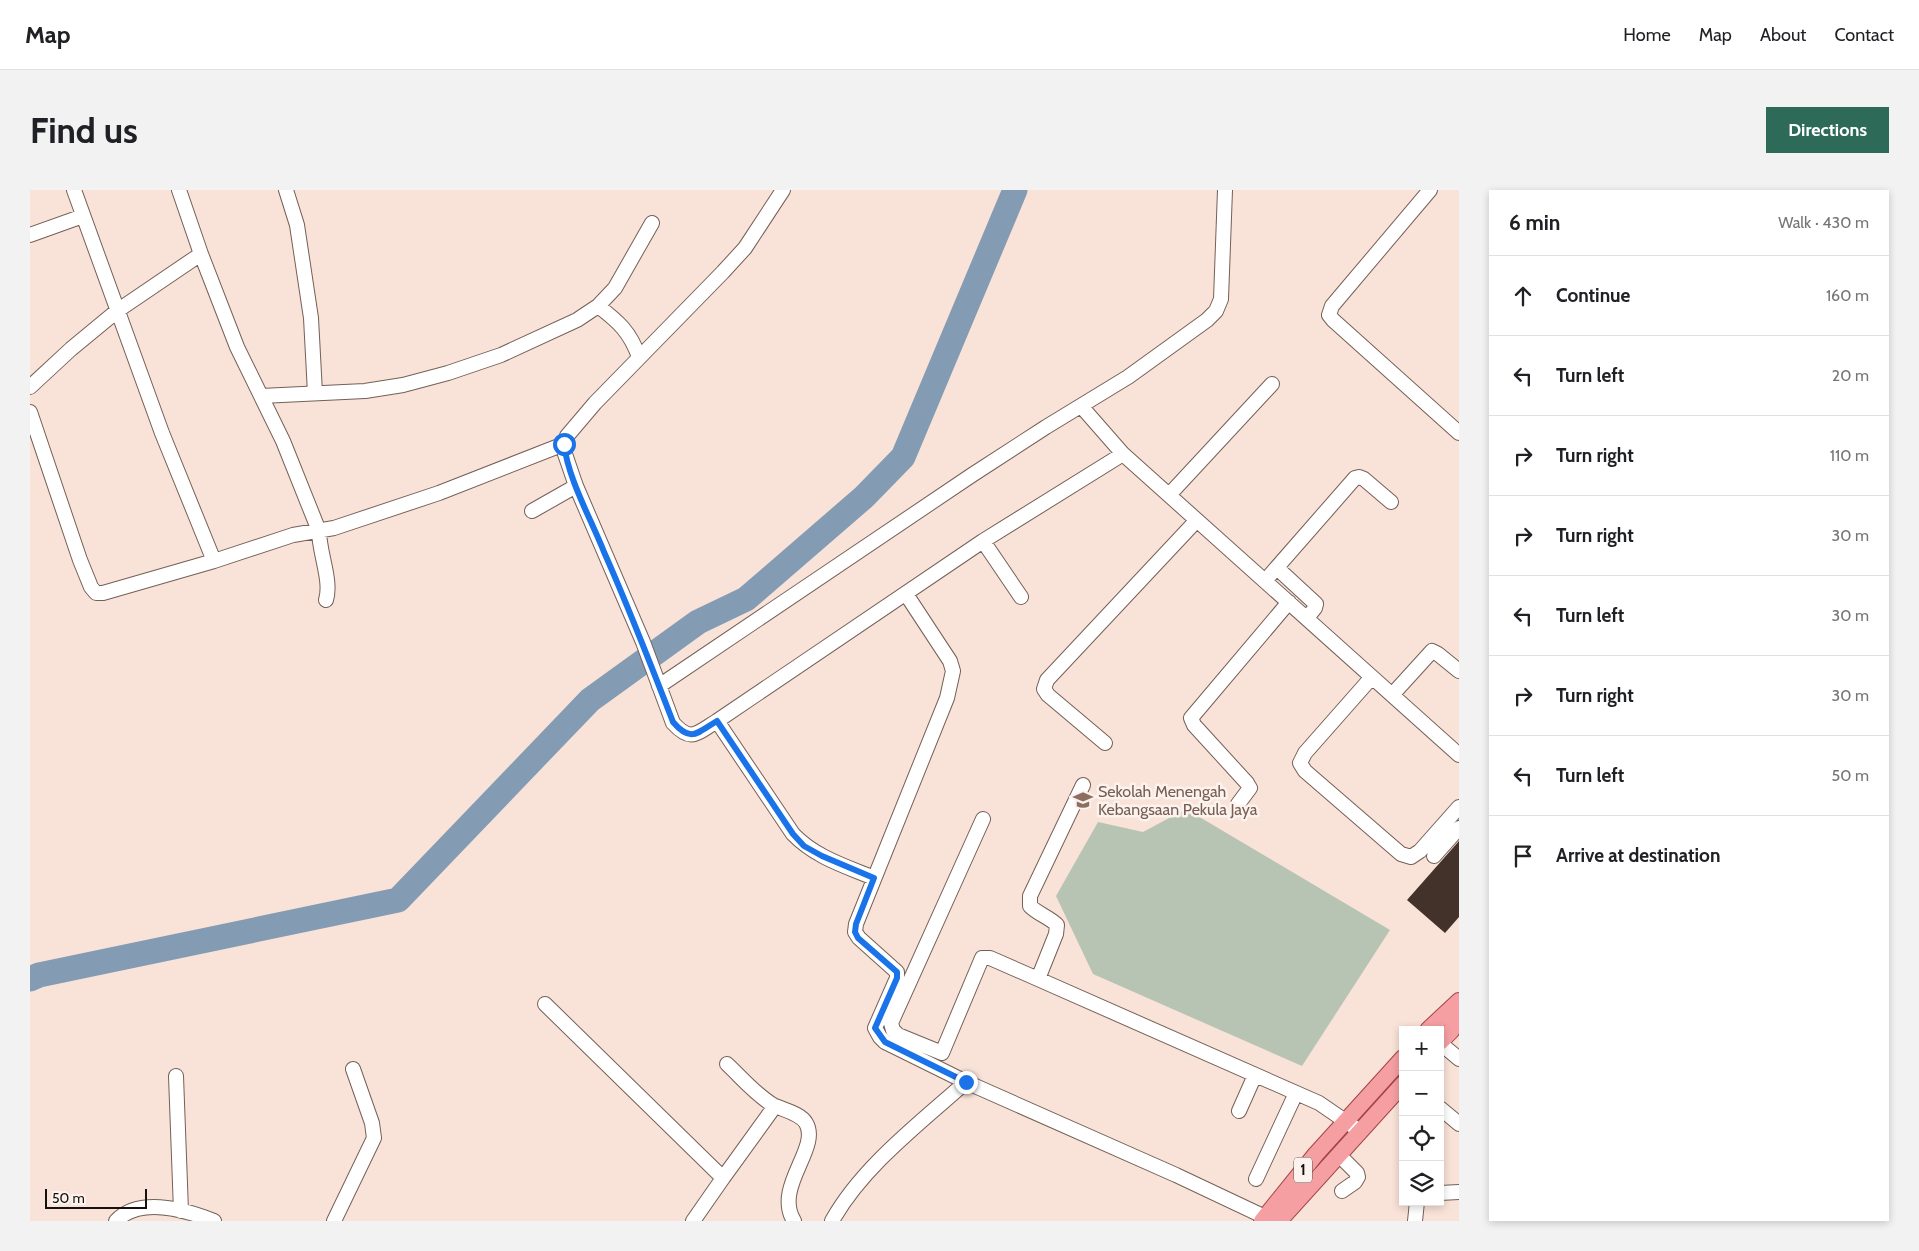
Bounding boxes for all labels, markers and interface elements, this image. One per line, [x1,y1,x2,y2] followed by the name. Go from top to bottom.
[25,20,71,49] text: Map
[1623,24,1671,46] text: Home
[1699,24,1732,46] text: Map
[1760,24,1806,46] text: About
[1834,24,1894,46] text: Contact
[1766,107,1889,153] button: Directions
[30,109,138,152] text: Find us
[1509,210,1560,235] text: 6 min
[1778,213,1869,232] text: Walk · 430 m
[1509,282,1537,310] icon: ahead
[1556,284,1630,307] text: Continue
[1826,286,1869,305] text: 160 m
[1509,362,1537,390] icon: left
[1556,364,1624,387] text: Turn left
[1832,366,1869,385] text: 20 m
[553,433,576,456] route start
[1509,442,1537,470] icon: right
[1556,444,1634,467] text: Turn right
[1830,446,1869,465] text: 110 m
[1509,522,1537,550] icon: right
[1556,524,1634,547] text: Turn right
[1832,526,1869,545] text: 30 m
[1509,602,1537,630] icon: left
[1556,604,1624,627] text: Turn left
[1832,606,1869,625] text: 30 m
[1509,682,1537,710] icon: right
[1556,684,1634,707] text: Turn right
[1832,686,1869,705] text: 30 m
[1509,762,1537,790] icon: left
[1556,764,1624,787] text: Turn left
[1832,766,1869,785] text: 50 m
[1098,782,1258,819] place label: Sekolah Menengah Kebangsaan Pekula Jaya
[1072,789,1094,811] school or university icon: Sekolah Menengah Kebangsaan Pekula Jaya
[1509,842,1537,870] icon: arrive
[1556,844,1720,867] text: Arrive at destination
[1399,1026,1444,1206] map controls
[1399,1026,1444,1071] button: +
[955,1071,978,1094] route end
[1399,1071,1444,1116] button: −
[1399,1116,1444,1161] button: locate
[1294,1158,1312,1182] road number: 1
[1399,1161,1444,1206] button: layers
[45,1186,148,1209] scale bar
[52,1189,85,1207] text: 50 m

